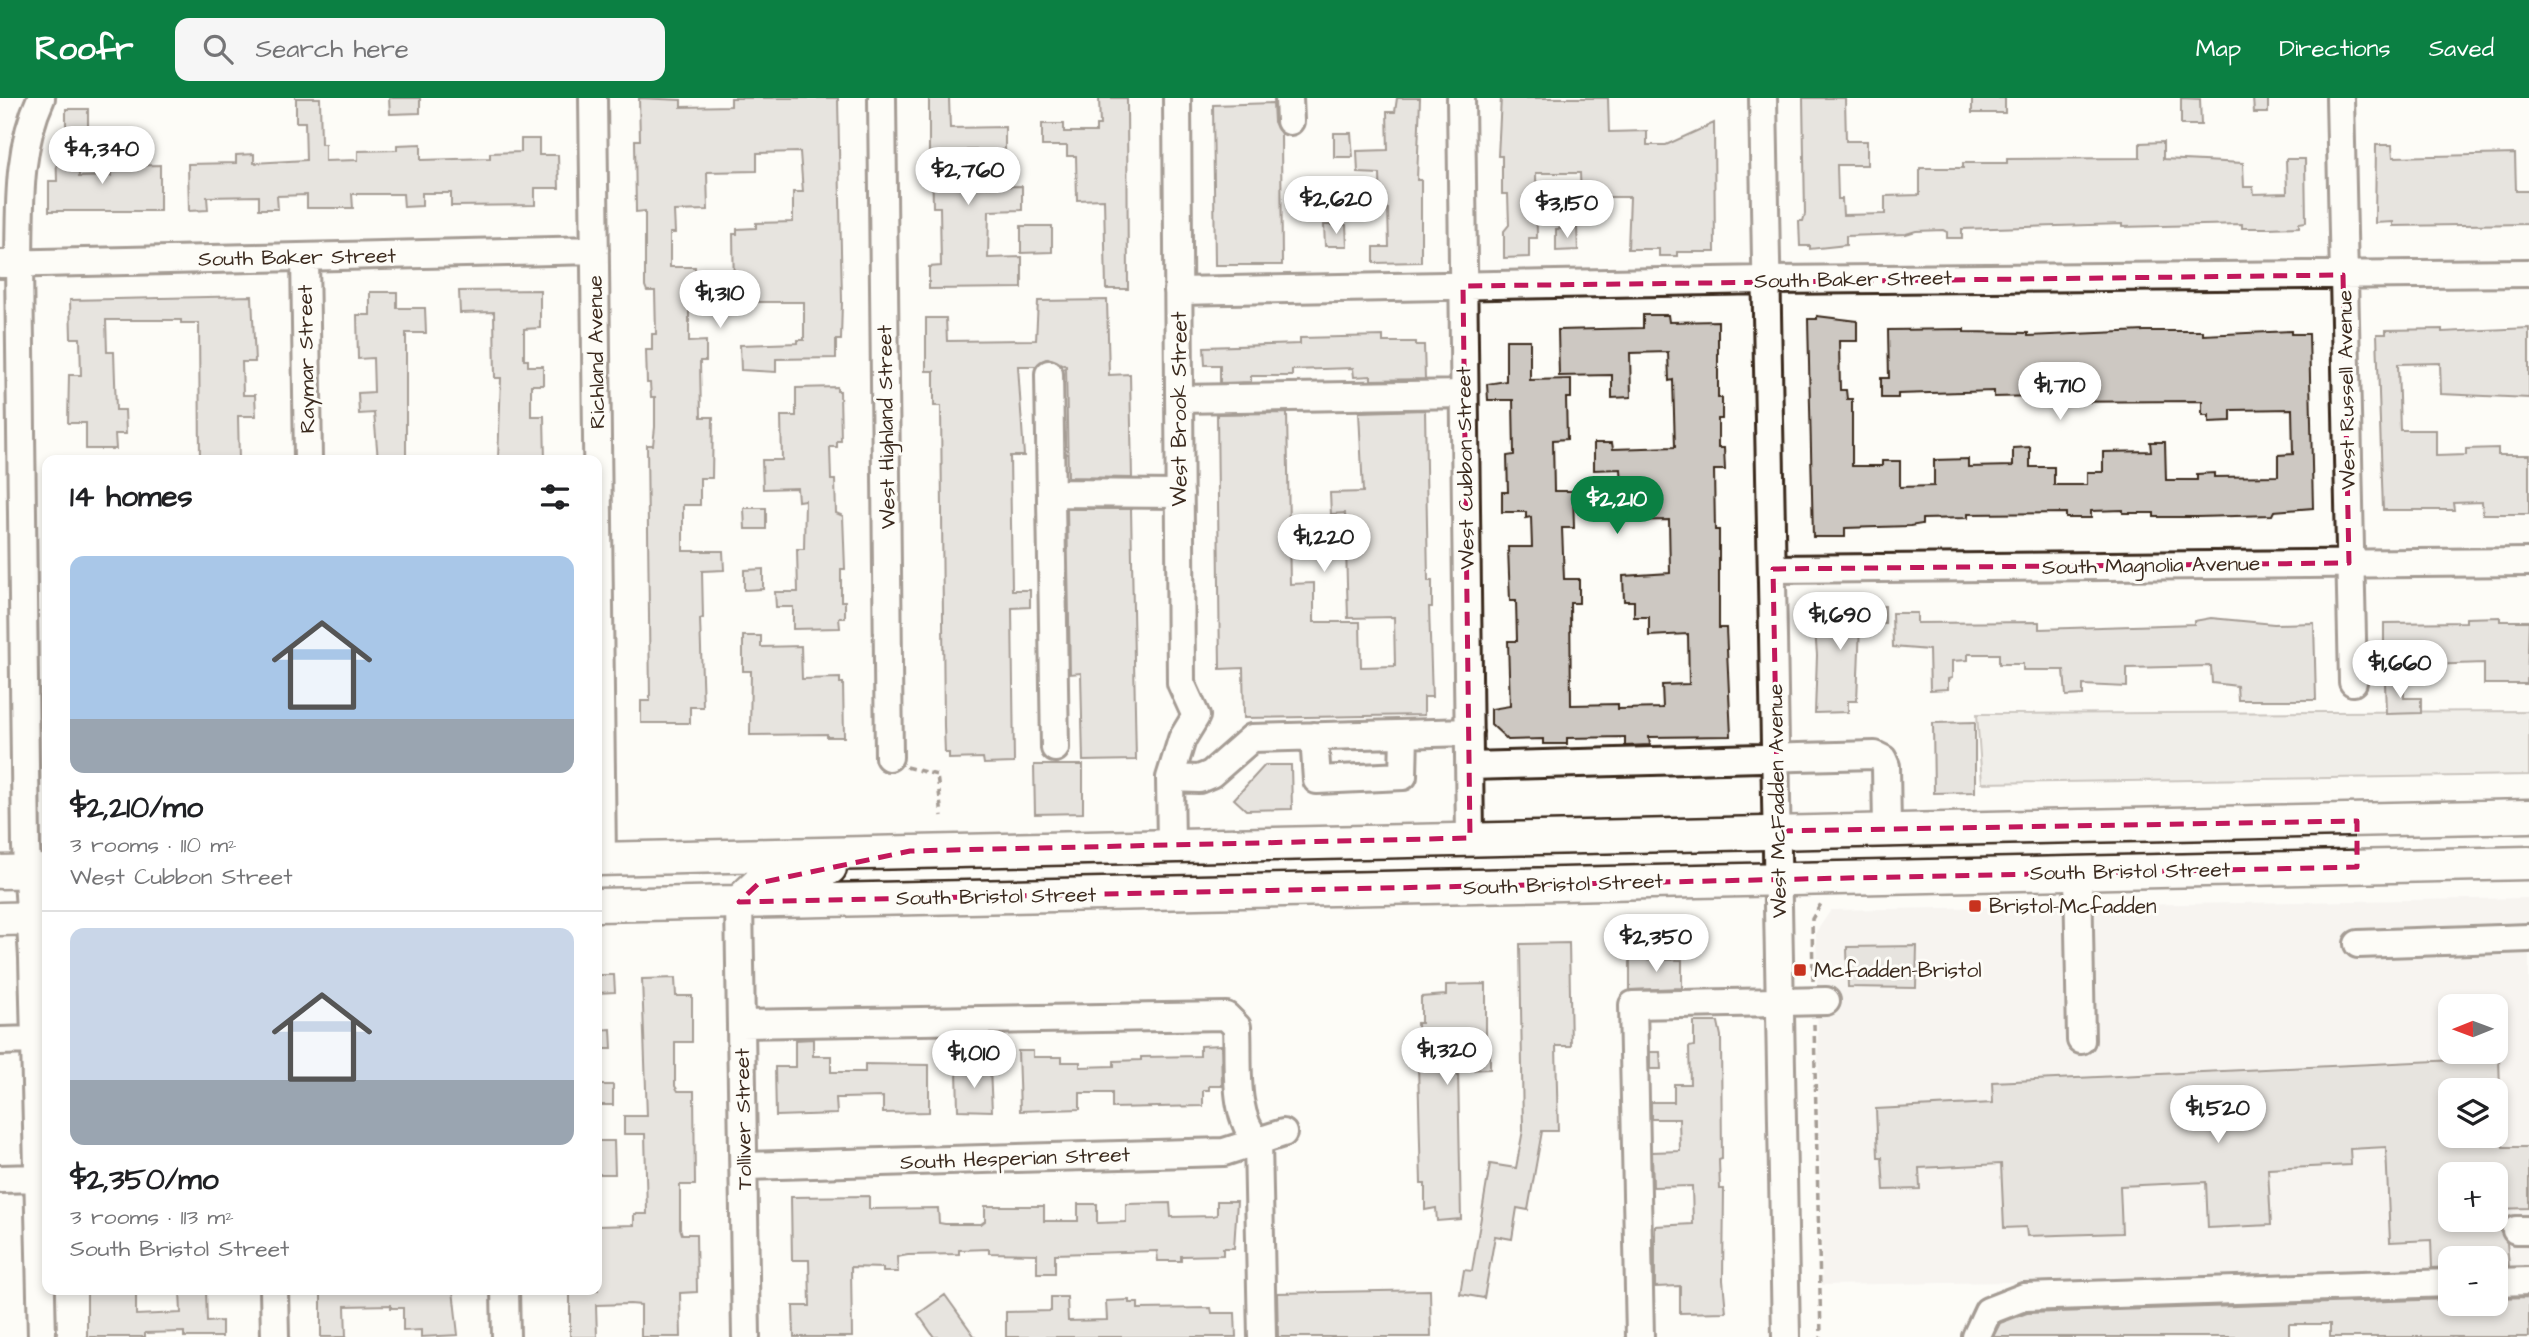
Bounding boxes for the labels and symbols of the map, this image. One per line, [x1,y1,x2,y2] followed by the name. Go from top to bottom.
[45,126,159,186] pin: $4,340
[911,148,1025,207] pin: $2,760
[1279,176,1393,236] pin: $2,620
[1510,180,1624,240] pin: $3,150
[198,241,397,274] street label: South Baker Street
[1754,263,1953,296] street label: South Baker Street
[663,271,777,330] pin: $1,310
[581,275,612,429] street label: Richland Avenue
[291,284,324,434] street label: Raymar Street
[2330,290,2363,490] street label: West Russell Avenue
[1165,311,1194,506] street label: West Brook Street
[870,324,905,529] street label: West Highland Street
[2003,362,2117,422] pin: $1,710
[1449,366,1482,570] street label: West Cubbon Street
[1560,476,1674,536] pin: $2,210
[1267,514,1381,574] pin: $1,220
[2042,549,2260,584] street label: South Magnolia Avenue
[1783,592,1897,652] pin: $1,690
[2343,640,2457,700] pin: $1,660
[1761,684,1794,918] street label: West McFadden Avenue
[2030,855,2231,888] street label: South Bristol Street
[1462,866,1664,902] street label: South Bristol Street
[896,880,1097,913] street label: South Bristol Street
[1989,892,2157,921] place label: Bristol-Mcfadden
[1967,898,1983,914] marker: Bristol-Mcfadden
[1599,914,1713,974] pin: $2,350
[1814,956,1982,985] place label: Mcfadden-Bristol
[1792,962,1808,978] marker: Mcfadden-Bristol
[2438,994,2508,1064] north arrow
[1390,1028,1504,1087] pin: $1,320
[917,1030,1031,1090] pin: $1,010
[728,1047,759,1190] street label: Tolliver Street
[2161,1086,2275,1145] pin: $1,520
[900,1140,1131,1178] street label: South Hesperian Street

